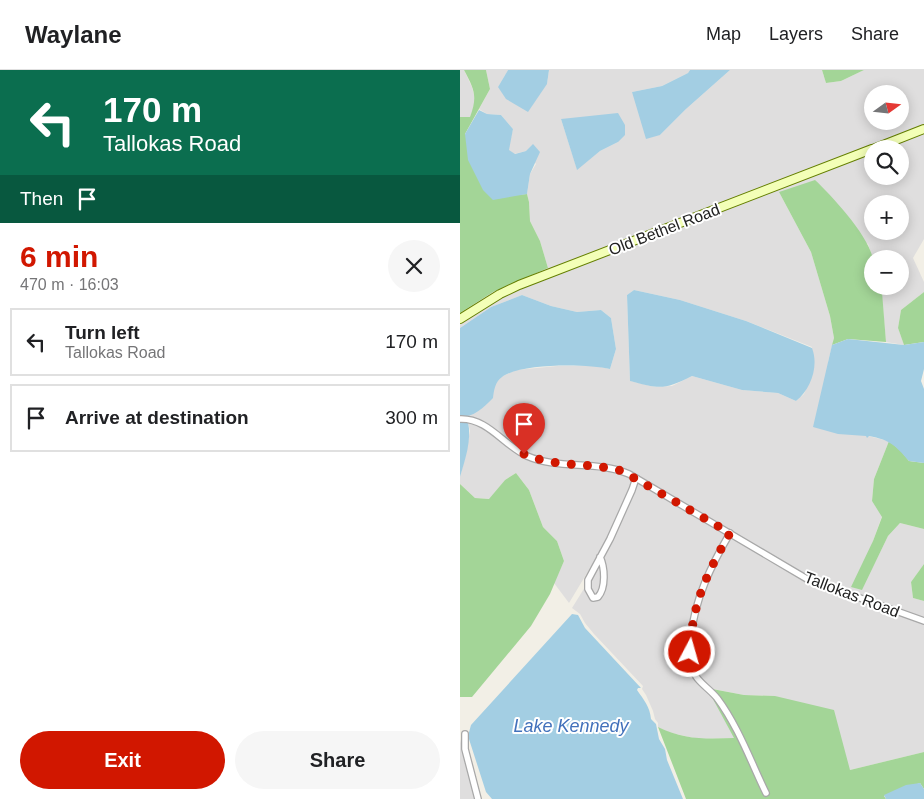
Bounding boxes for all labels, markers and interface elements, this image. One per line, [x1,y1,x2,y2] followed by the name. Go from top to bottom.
[25,21,121,48] text: Waylane
[706,24,741,44] text: Map
[769,24,823,44] text: Layers
[851,24,899,44] text: Share
[864,85,909,130] north arrow
[864,85,909,295] map controls
[20,90,85,155] icon: left
[103,90,202,129] text: 170 m
[103,131,241,156] text: Tallokas Road
[864,140,909,185] button: search
[73,185,101,213] icon: arrive
[20,188,63,209] text: Then
[864,195,909,240] button: +
[606,200,722,258] street label: Old Bethel Road
[20,240,98,273] text: 6 min
[388,240,440,292] button: close
[864,250,909,295] button: −
[20,276,119,293] text: 470 m · 16:03
[65,322,140,343] text: Turn left
[22,328,50,356] icon: left
[385,331,438,352] text: 170 m
[65,344,166,361] text: Tallokas Road
[503,403,545,454] pin
[22,404,50,432] icon: arrive
[65,407,249,428] text: Arrive at destination
[385,407,438,428] text: 300 m
[510,410,538,438] icon: arrive
[802,569,902,620] street label: Tallokas Road
[663,625,715,677] position arrow
[513,716,630,736] water label: Lake Kennedy
[20,731,225,789] button: Exit
[235,731,440,789] button: Share

